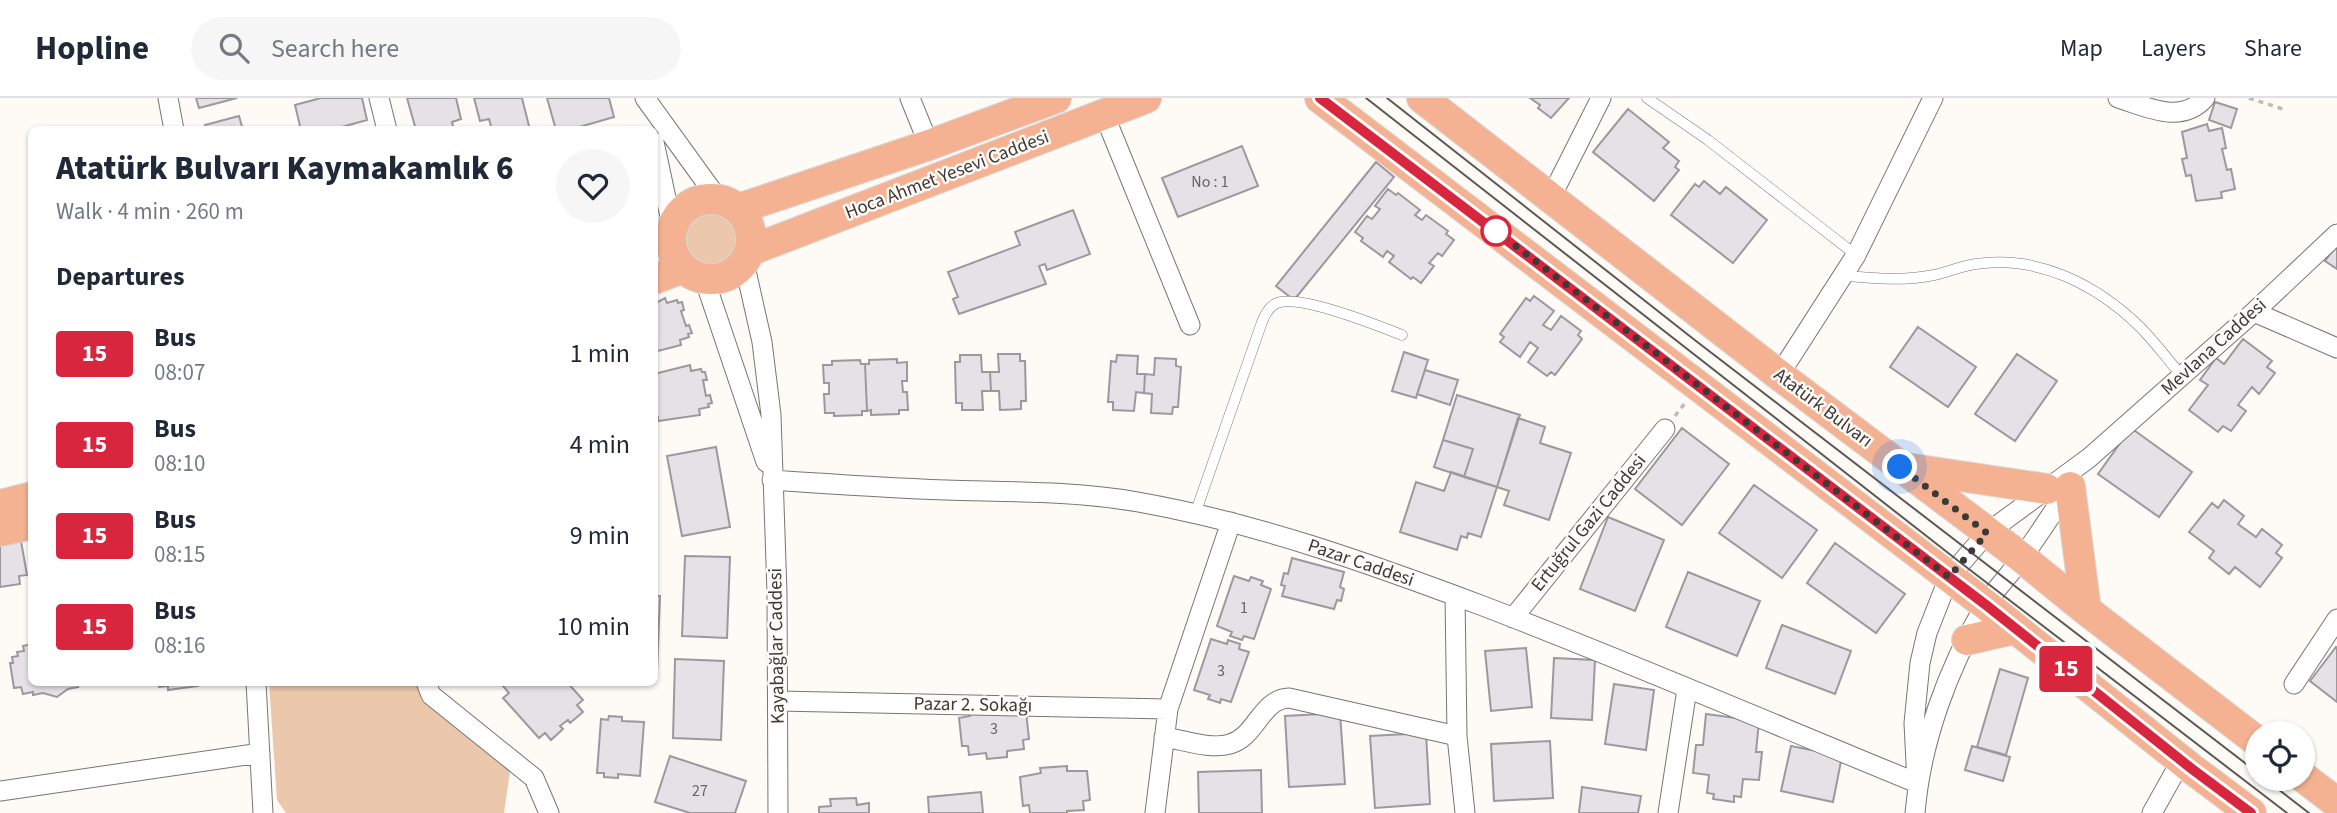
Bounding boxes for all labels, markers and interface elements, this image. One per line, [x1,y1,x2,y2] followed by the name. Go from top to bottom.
[191,17,681,80] search box
[35,25,149,72] text: Hopline
[215,29,253,67] icon: search
[271,30,399,67] text: Search here
[2060,31,2103,66] text: Map
[2141,31,2206,66] text: Layers
[2244,31,2302,66] text: Share
[841,124,1053,226] street label: Hoca Ahmet Yesevi Caddesi
[56,145,514,192] text: Atatürk Bulvarı Kaymakamlık 6
[556,149,630,223] button: heart
[1191,171,1229,193] house number: No : 1
[56,195,244,228] text: Walk · 4 min · 260 m
[1481,216,1511,246] unlabelled marker
[56,258,184,295] text: Departures
[2155,292,2273,402] street label: Mevlana Caddesi
[154,319,196,356] text: Bus
[570,335,630,372] text: 1 min
[82,336,107,371] text: 15
[154,356,205,389] text: 08:07
[1768,362,1878,454] street label: Atatürk Bulvarı
[154,410,196,447] text: Bus
[570,426,630,463] text: 4 min
[82,427,107,462] text: 15
[154,447,205,480] text: 08:10
[1525,448,1653,598] street label: Ertuğrul Gazi Caddesi
[1882,449,1917,484] your location
[154,501,196,538] text: Bus
[570,517,630,554] text: 9 min
[82,518,107,553] text: 15
[1304,532,1418,594] street label: Pazar Caddesi
[154,538,205,571] text: 08:15
[762,568,792,724] street label: Kayabağlar Caddesi
[154,592,196,629] text: Bus
[1240,597,1248,619] house number: 1
[557,608,630,645] text: 10 min
[82,609,107,644] text: 15
[154,629,205,662] text: 08:16
[2035,646,2098,692] line badge: 15
[2053,651,2079,686] text: 15
[1217,660,1225,682] house number: 3
[913,690,1033,720] street label: Pazar 2. Sokağı
[990,718,998,740] house number: 3
[2245,721,2315,791] map controls
[2245,721,2315,791] button: locate
[692,780,708,802] house number: 27

